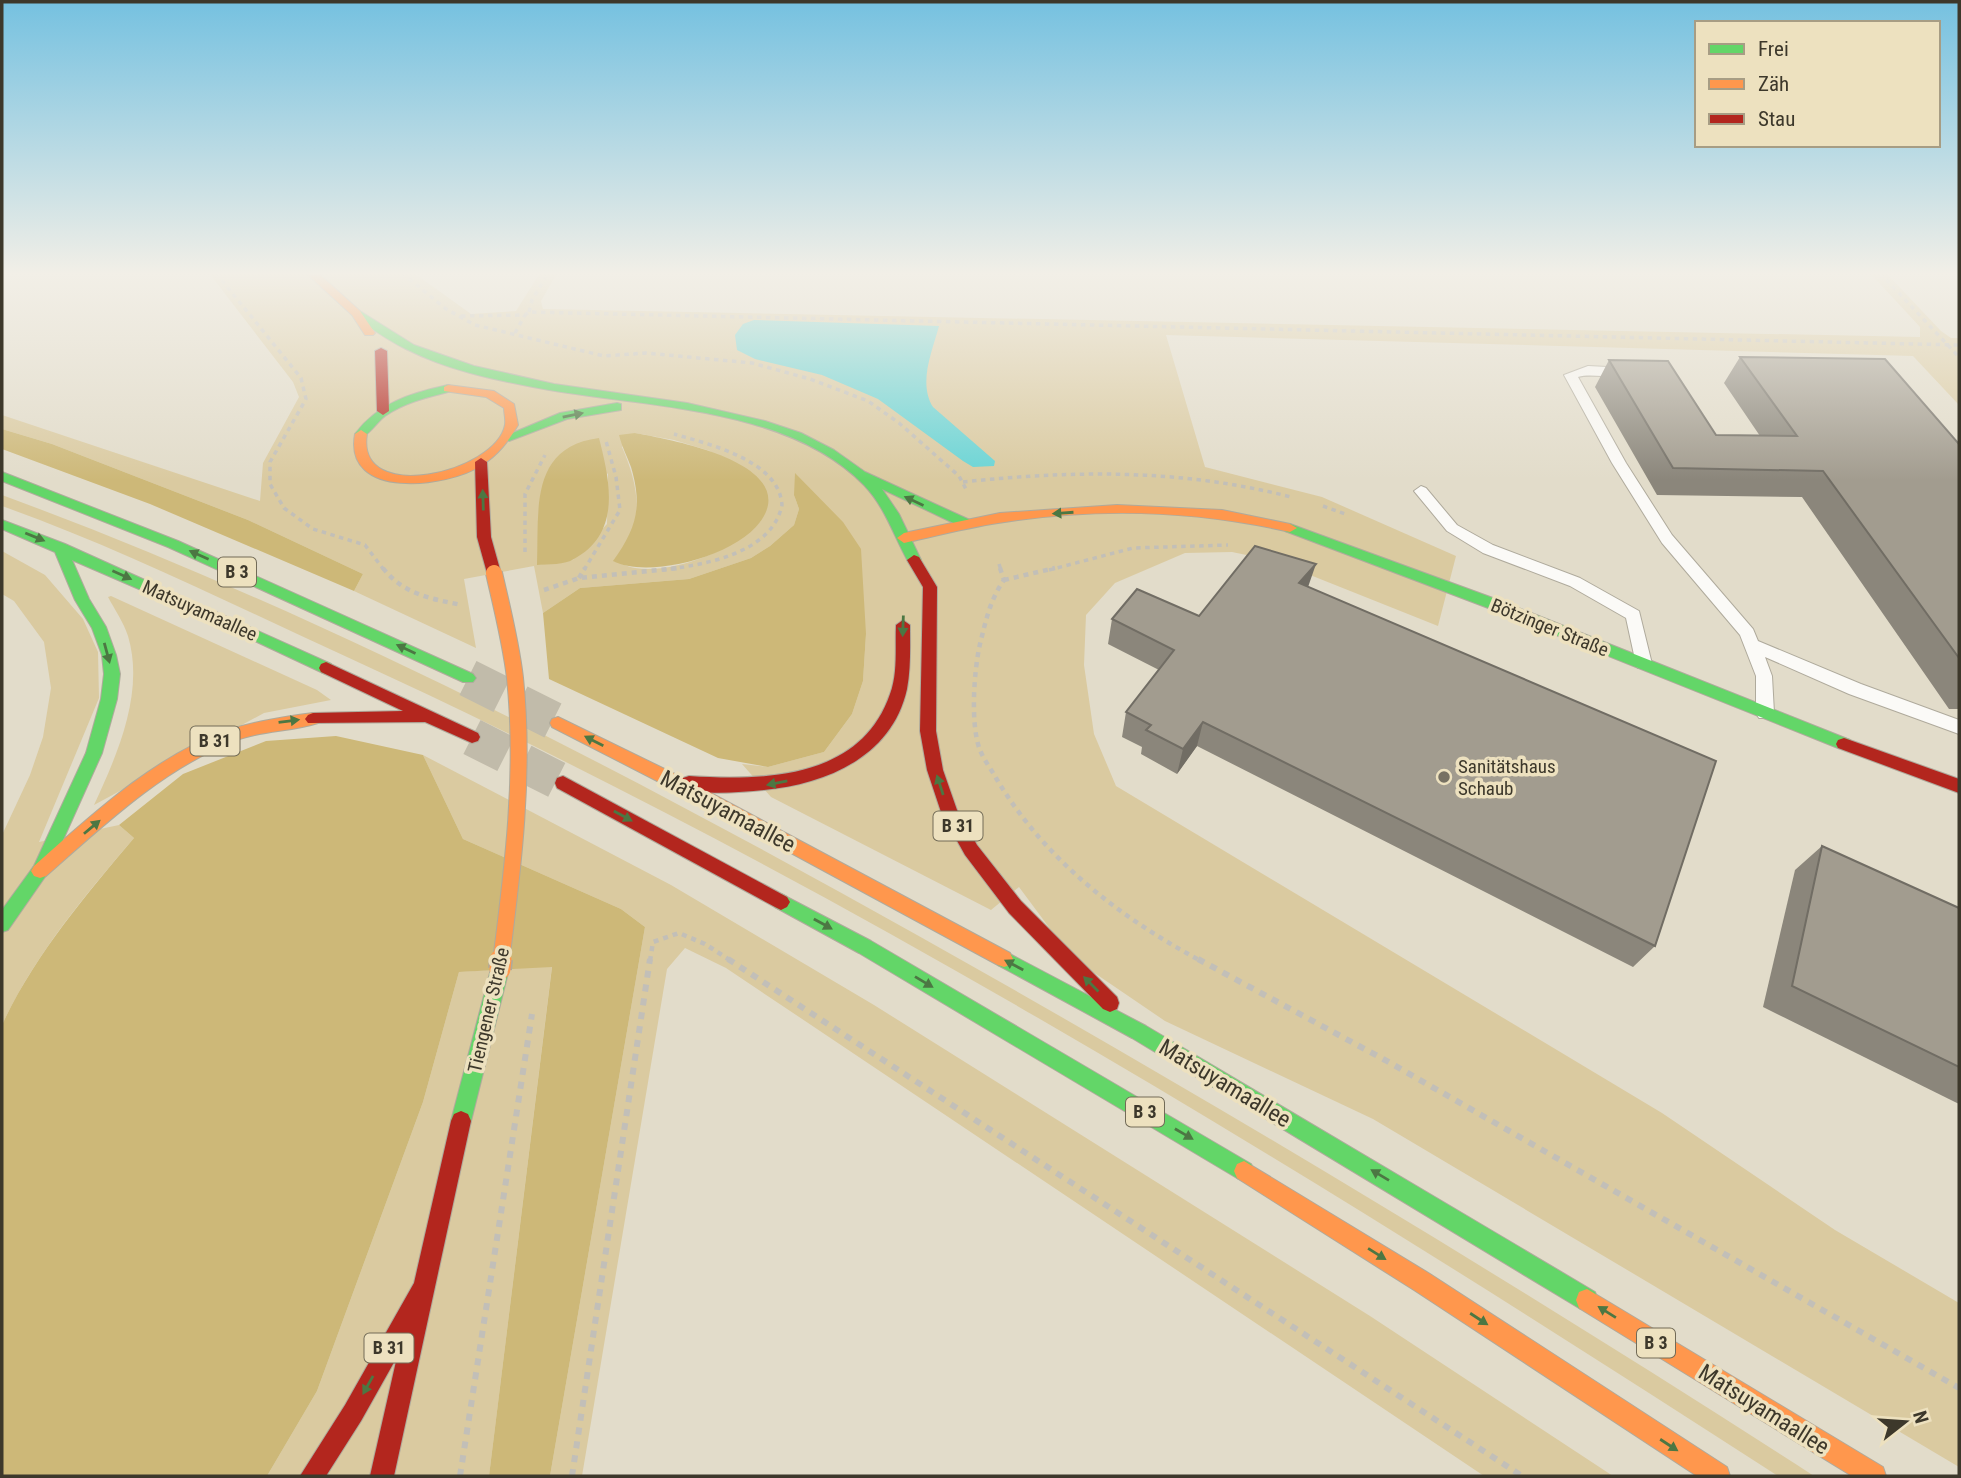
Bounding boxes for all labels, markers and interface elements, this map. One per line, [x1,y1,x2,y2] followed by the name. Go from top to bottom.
[1695,21,1940,147] legend
[1758,37,1789,61] text: Frei
[1758,72,1789,96] text: Zäh
[1758,107,1795,131] text: Stau
[562,409,584,420] one-way arrow
[477,489,489,511] one-way arrow
[904,495,924,506] one-way arrow
[1052,508,1074,519] one-way arrow
[25,532,46,543] one-way arrow
[189,549,209,561] one-way arrow
[218,558,256,586] road number: B 3
[112,569,132,581] one-way arrow
[139,575,261,646] street label: Matsuyamaallee
[1488,593,1612,662] street label: Bötzinger Straße
[897,615,909,637] one-way arrow
[103,643,113,664] one-way arrow
[396,644,416,655] one-way arrow
[278,716,300,727] one-way arrow
[190,726,240,756] road number: B 31
[584,735,604,746] one-way arrow
[1458,755,1556,800] place label: Sanitätshaus Schaub
[656,765,800,858] street label: Matsuyamaallee
[1436,769,1452,785] marker: Sanitätshaus Schaub
[935,774,945,795] one-way arrow
[766,778,788,789] one-way arrow
[613,809,633,821] one-way arrow
[934,812,982,840] road number: B 31
[83,820,100,835] one-way arrow
[813,918,832,930] one-way arrow
[463,945,514,1075] street label: Tiengener Straße
[1004,959,1024,971] one-way arrow
[914,976,934,988] one-way arrow
[1083,976,1099,993] one-way arrow
[1154,1034,1295,1133] street label: Matsuyamaallee
[1126,1098,1164,1126] road number: B 3
[1174,1128,1193,1141] one-way arrow
[1370,1168,1389,1181] one-way arrow
[1368,1247,1387,1260] one-way arrow
[1597,1306,1616,1319] one-way arrow
[1470,1312,1488,1326] one-way arrow
[1637,1328,1675,1358] road number: B 3
[364,1334,414,1363] road number: B 31
[1694,1359,1834,1460] street label: Matsuyamaallee
[362,1376,374,1395] one-way arrow
[1870,1387,1940,1457] north arrow
[1908,1408,1933,1426] text: N
[1659,1438,1679,1451] one-way arrow

